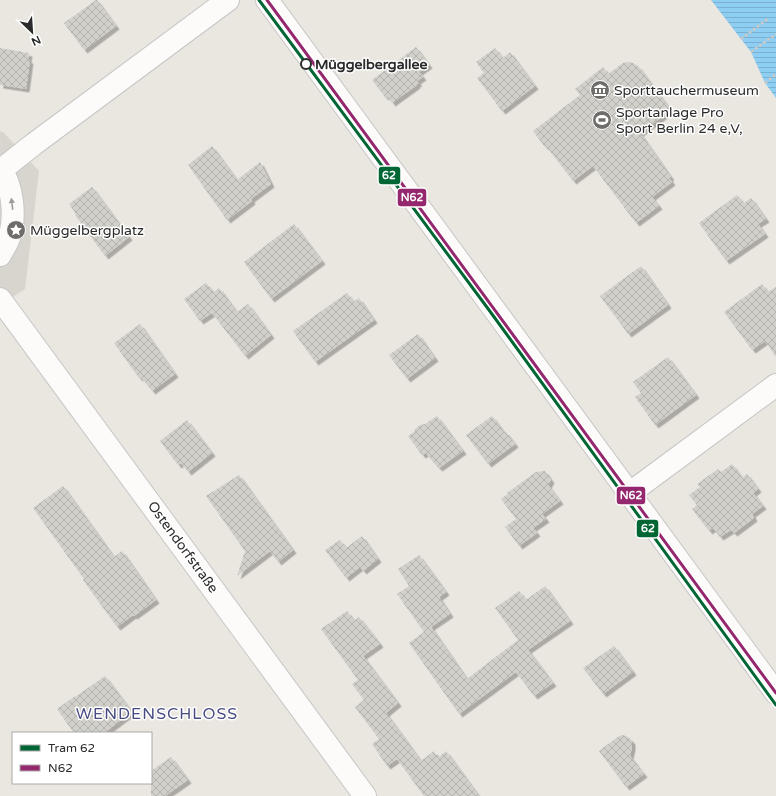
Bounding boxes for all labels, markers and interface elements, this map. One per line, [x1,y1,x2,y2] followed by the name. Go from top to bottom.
[12,12,52,52] north arrow
[29,33,43,48] text: N
[315,56,427,73] place label: Müggelbergallee
[300,58,312,70] marker: Müggelbergallee
[589,79,611,101] museum icon: Sporttauchermuseum
[614,82,759,99] place label: Sporttauchermuseum
[616,104,743,137] place label: Sportanlage Pro Sport Berlin 24 e,V,
[591,109,613,131] sports icon: Sportanlage Pro Sport Berlin 24 e,V,
[378,166,401,185] line badge: 62
[382,169,396,182] text: 62
[397,188,427,207] line badge: N62
[401,191,423,204] text: N62
[9,198,15,211] one-way arrow
[5,219,27,241] place icon: Müggelbergplatz
[30,222,144,239] place label: Müggelbergplatz
[616,486,646,505] line badge: N62
[620,489,642,502] text: N62
[144,498,222,596] street label: Ostendorfstraße
[636,519,659,538] line badge: 62
[641,522,655,535] text: 62
[76,704,238,724] district label: WENDENSCHLOSS
[12,732,152,784] legend
[48,741,95,755] text: Tram 62
[48,761,73,775] text: N62

